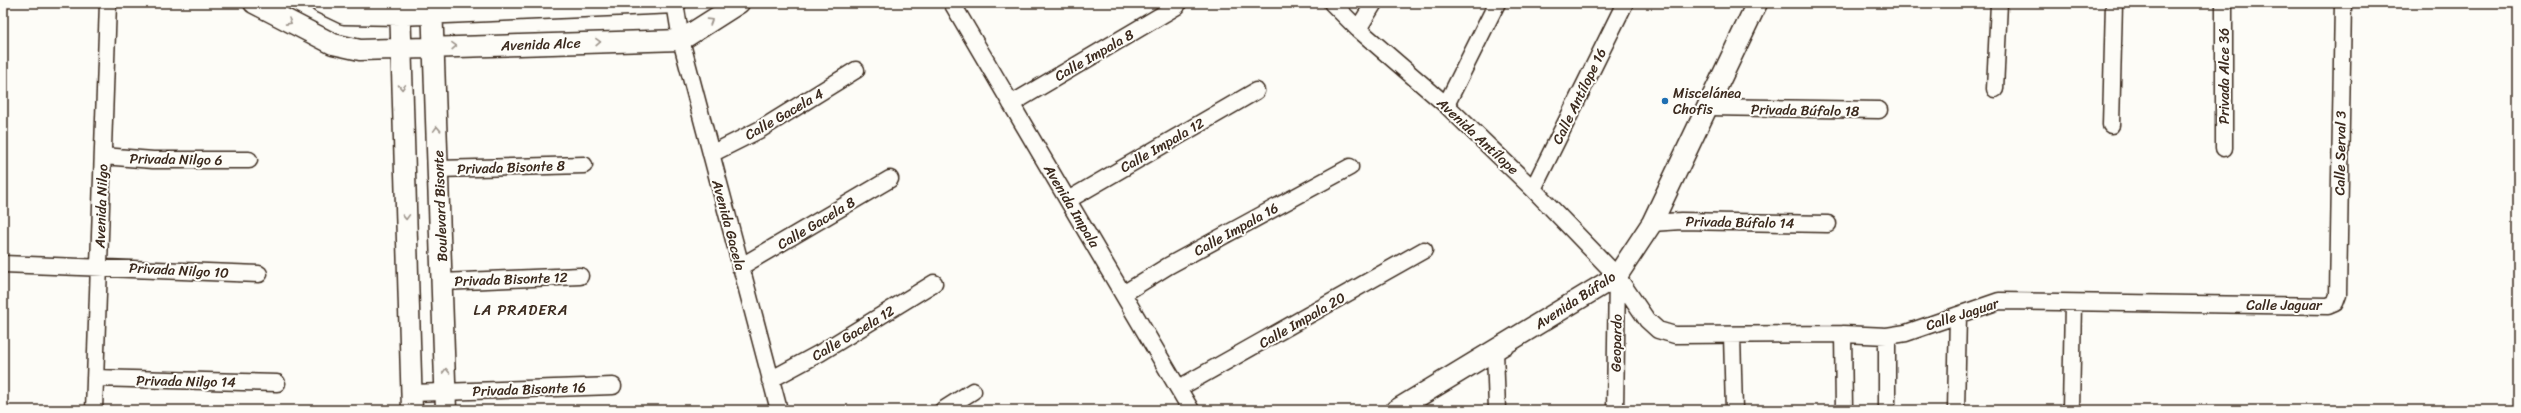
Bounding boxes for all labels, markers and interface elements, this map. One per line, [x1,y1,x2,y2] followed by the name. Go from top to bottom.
[285,17,292,24] one-way arrow
[706,19,713,26] one-way arrow
[1050,22,1139,88] street label: Calle Impala 8
[2212,28,2237,124] street label: Privada Alce 36
[500,31,581,58] street label: Avenida Alce
[595,38,601,46] one-way arrow
[451,42,457,50] one-way arrow
[1545,44,1614,149] street label: Calle Antílope 16
[1673,81,1741,122] place label: Miscelánea Chofis
[740,82,829,147] street label: Calle Gacela 4
[398,84,407,90] one-way arrow
[1430,91,1524,181] street label: Avenida Antílope
[1660,96,1670,106] marker: Miscelánea Chofis
[1751,97,1860,124] street label: Privada Búfalo 18
[2327,110,2354,196] street label: Calle Serval 3
[1115,111,1209,180] street label: Calle Impala 12
[433,126,441,132] one-way arrow
[129,146,223,173] street label: Privada Nilgo 6
[426,150,455,262] street label: Boulevard Bisonte
[457,153,566,182] street label: Privada Bisonte 8
[1036,159,1107,254] street label: Avenida Impala
[88,164,115,249] street label: Avenida Nilgo
[704,176,753,273] street label: Avenida Gacela
[772,190,861,257] street label: Calle Gacela 8
[1189,196,1283,263] street label: Calle Impala 16
[1685,209,1795,236] street label: Privada Búfalo 14
[402,214,411,220] one-way arrow
[128,255,230,286] street label: Privada Nilgo 10
[454,265,568,294] street label: Privada Bisonte 12
[1529,265,1621,337] street label: Avenida Búfalo
[1254,285,1351,355] street label: Calle Impala 20
[1922,291,2003,338] street label: Calle Jaguar
[2246,293,2323,318] street label: Calle Jaguar
[474,297,568,323] district label: LA PRADERA
[807,299,900,368] street label: Calle Gacela 12
[1603,314,1630,372] street label: Geopardo
[136,368,236,395] street label: Privada Nilgo 14
[441,368,450,374] one-way arrow
[472,375,586,404] street label: Privada Bisonte 16

